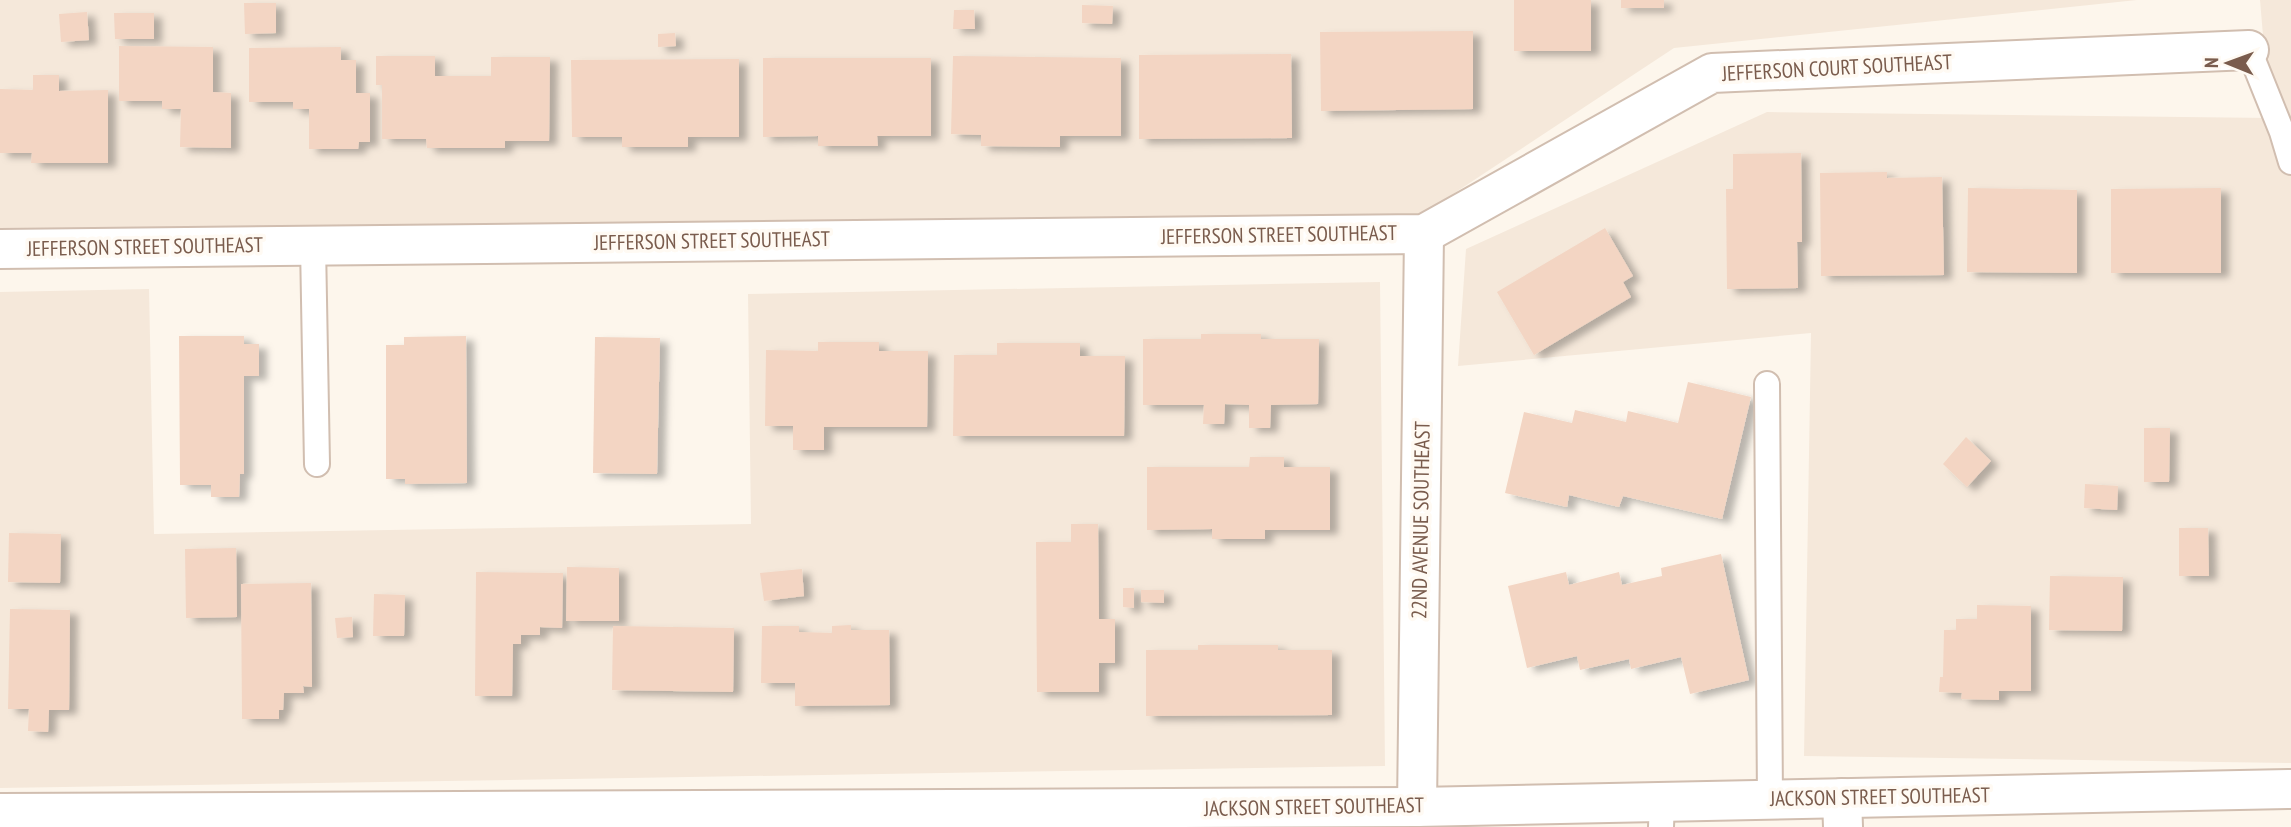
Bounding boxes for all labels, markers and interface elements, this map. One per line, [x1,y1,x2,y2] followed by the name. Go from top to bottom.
[2193,28,2263,98] north arrow
[1720,48,1953,87] street label: JEFFERSON COURT SOUTHEAST
[2199,57,2223,68] text: N
[1160,219,1398,250] street label: JEFFERSON STREET SOUTHEAST
[593,225,831,256] street label: JEFFERSON STREET SOUTHEAST
[26,231,264,262] street label: JEFFERSON STREET SOUTHEAST
[1405,420,1436,619] street label: 22ND AVENUE SOUTHEAST
[1769,781,1991,812] street label: JACKSON STREET SOUTHEAST
[1203,791,1425,822] street label: JACKSON STREET SOUTHEAST

